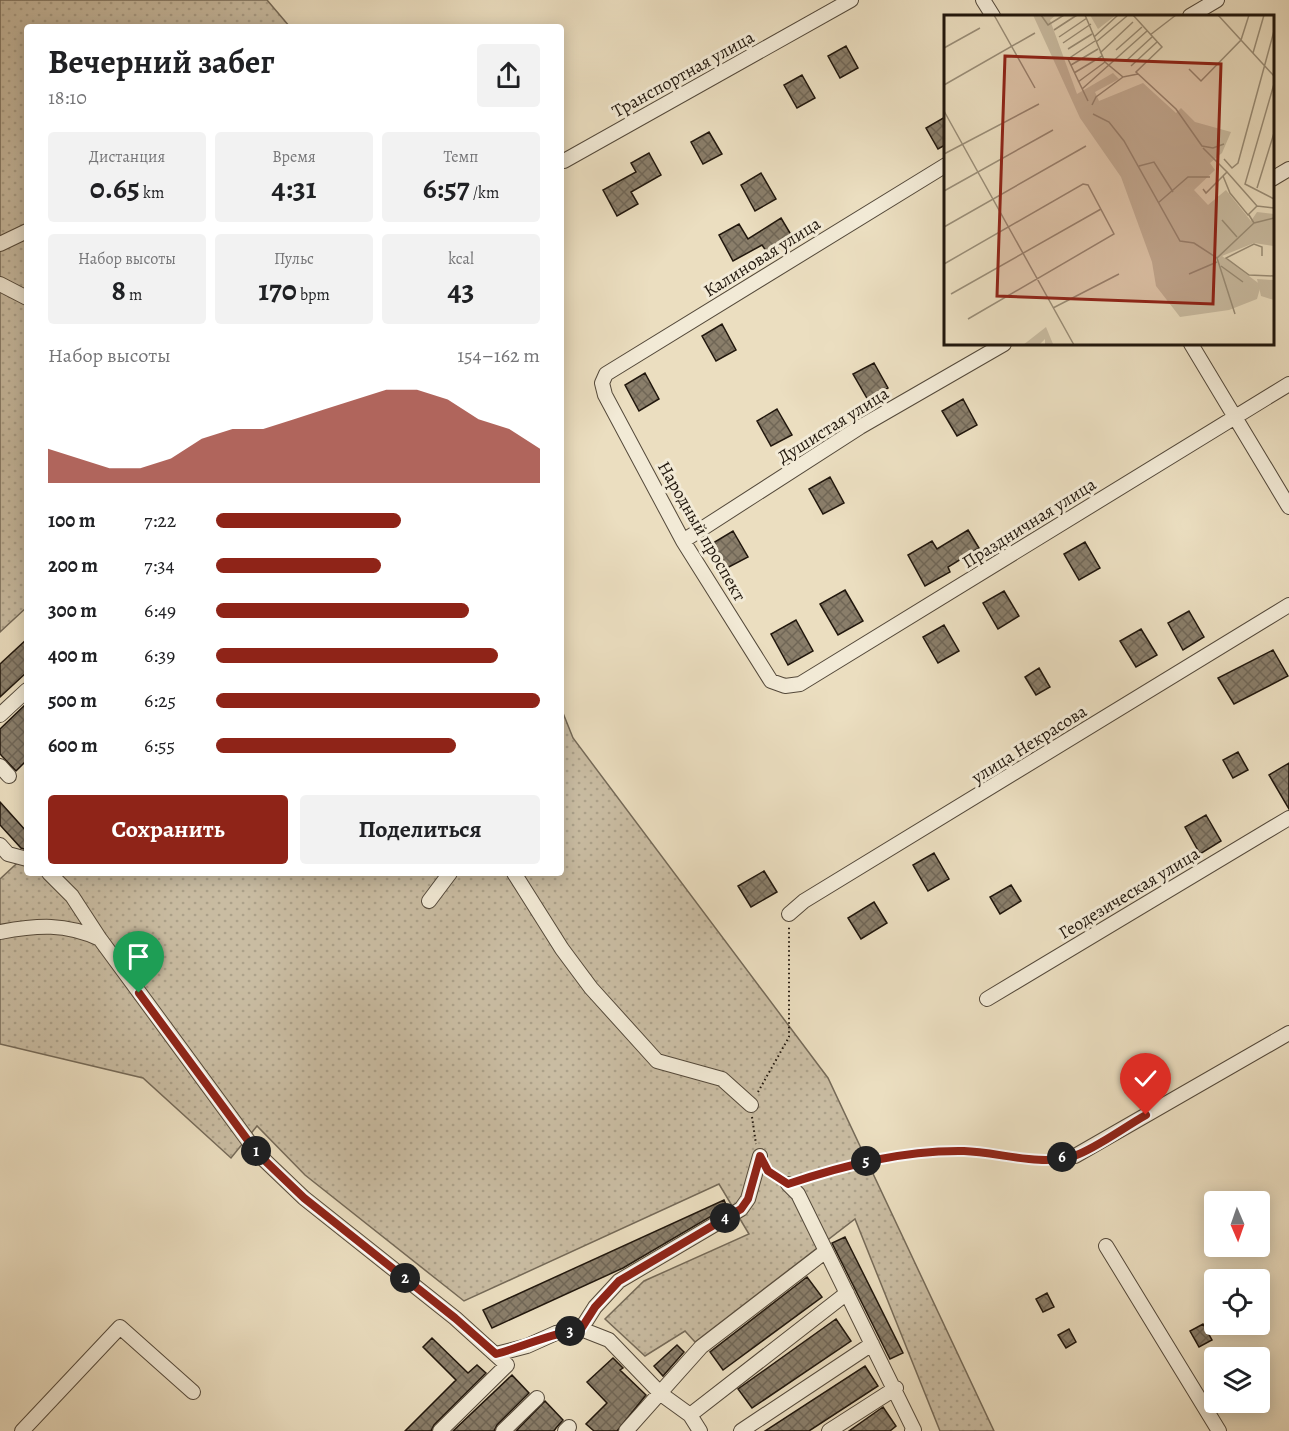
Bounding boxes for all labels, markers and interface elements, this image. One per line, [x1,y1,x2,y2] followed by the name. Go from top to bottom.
[944,15,1274,345] inset map
[608,25,759,123] street label: Транспортная улица
[48,39,275,84] text: Вечерний забег
[477,44,540,107] button: share
[48,84,87,111] text: 18:10
[89,146,165,168] text: Дистанция
[272,146,316,168] text: Время
[444,146,478,168] text: Темп
[90,168,140,208] text: 0.65
[272,168,316,208] text: 4:31
[423,168,470,208] text: 6:57
[140,182,164,204] text: km
[470,182,499,204] text: /km
[699,211,826,303] street label: Калиновая улица
[78,248,176,270] text: Набор высоты
[274,248,314,270] text: Пульс
[448,248,474,270] text: kcal
[112,270,126,310] text: 8
[258,270,297,310] text: 170
[448,270,475,310] text: 43
[126,284,142,306] text: m
[297,284,330,306] text: bpm
[48,342,171,369] text: Набор высоты
[457,342,540,369] text: 154–162 m
[773,381,894,469] street label: Душистая улица
[652,457,752,605] street label: Народный проспект
[957,472,1101,574] street label: Праздничная улица
[48,507,96,534] text: 100 m
[144,507,176,534] text: 7:22
[48,552,98,579] text: 200 m
[144,552,175,579] text: 7:34
[48,597,97,624] text: 300 m
[144,597,176,624] text: 6:49
[48,642,98,669] text: 400 m
[144,642,175,669] text: 6:39
[48,687,97,714] text: 500 m
[144,687,176,714] text: 6:25
[966,699,1092,790] street label: улица Некрасова
[48,732,98,759] text: 600 m
[144,732,175,759] text: 6:55
[48,795,288,864] button: Сохранить
[300,795,540,864] button: Поделиться
[1054,841,1205,945] street label: Геодезическая улица
[113,931,164,993] pin
[122,940,155,973] icon: arrive
[1120,1053,1171,1115] pin
[1129,1062,1162,1095] icon: check
[241,1136,271,1166] pin: 1
[253,1140,259,1162] text: 1
[1047,1142,1077,1172] pin: 6
[851,1146,881,1176] pin: 5
[1058,1146,1066,1168] text: 6
[863,1150,869,1172] text: 5
[1204,1191,1270,1257] north arrow
[1204,1191,1270,1413] map controls
[710,1203,740,1233] pin: 4
[721,1207,729,1229] text: 4
[390,1263,420,1293] pin: 2
[401,1267,409,1289] text: 2
[1204,1269,1270,1335] button: locate
[555,1316,585,1346] pin: 3
[567,1320,573,1342] text: 3
[1204,1347,1270,1413] button: layers

